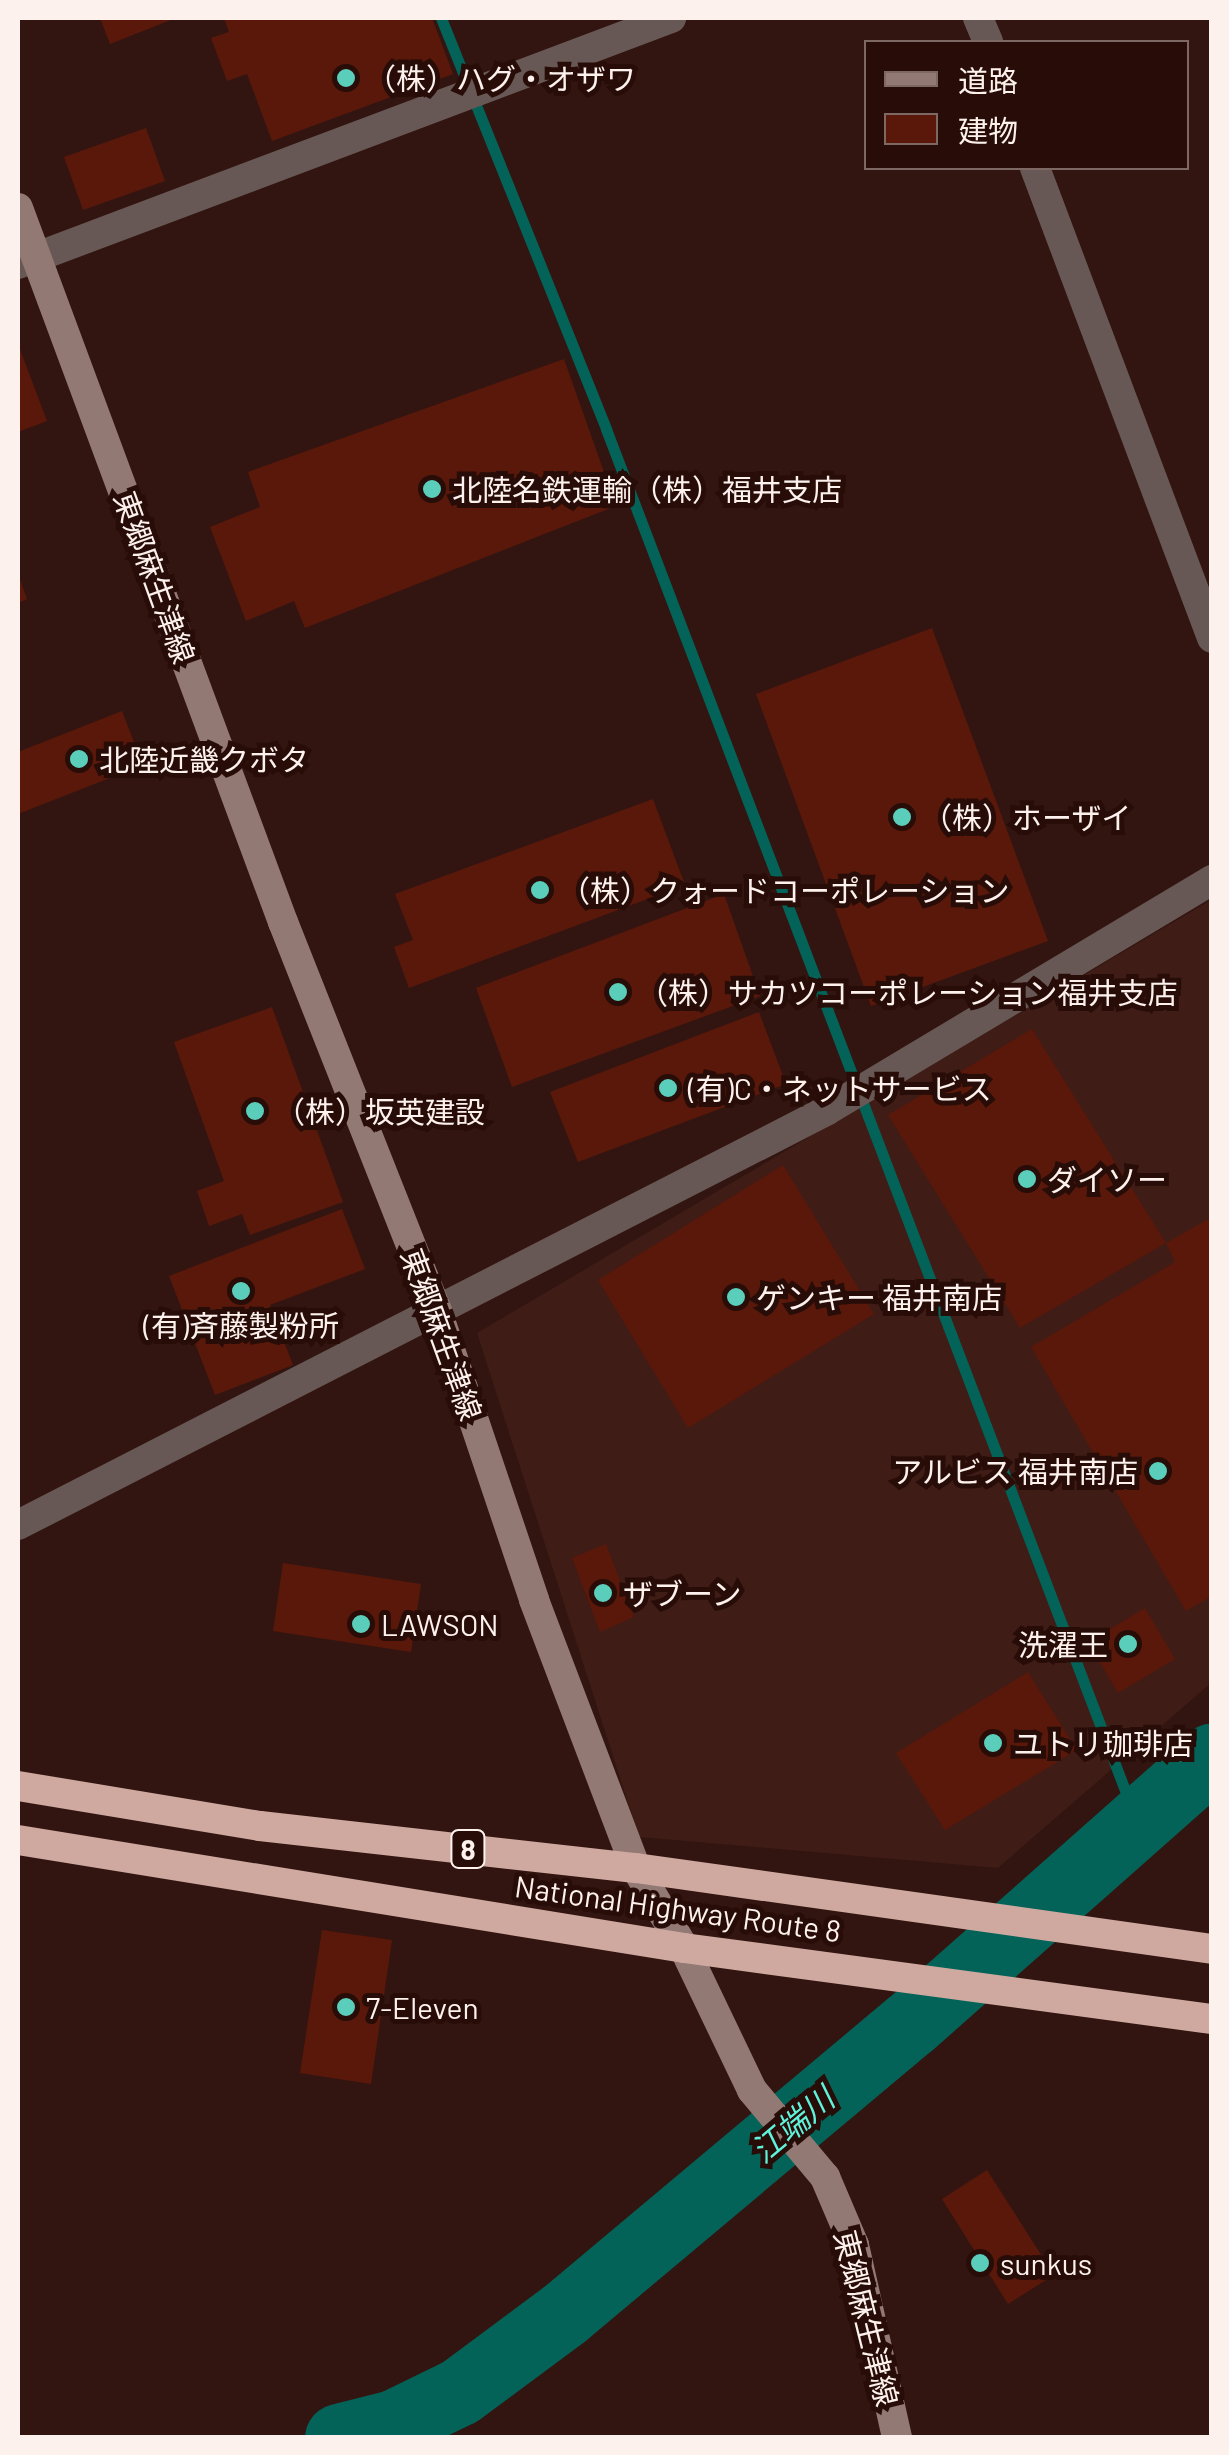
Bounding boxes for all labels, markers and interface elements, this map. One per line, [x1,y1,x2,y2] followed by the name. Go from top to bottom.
[864,40,1189,170] legend
[366,60,636,96] place label: （株）ハグ・オザワ
[958,62,1018,98] text: 道路
[335,67,357,89] marker: （株）ハグ・オザワ
[958,112,1018,148] text: 建物
[452,471,842,507] place label: 北陸名鉄運輸（株）福井支店
[421,478,443,500] marker: 北陸名鉄運輸（株）福井支店
[107,486,203,668] street label: 東郷麻生津線
[99,741,309,777] place label: 北陸近畿クボタ
[68,748,90,770] marker: 北陸近畿クボタ
[922,799,1132,835] place label: （株）ホーザイ
[891,806,913,828] marker: （株）ホーザイ
[560,872,1010,908] place label: （株）クォードコーポレーション
[529,879,551,901] marker: （株）クォードコーポレーション
[638,974,1178,1010] place label: （株）サカツコーポレーション福井支店
[607,981,629,1003] marker: （株）サカツコーポレーション福井支店
[688,1070,992,1106] place label: (有)C・ネットサービス
[657,1077,679,1099] marker: (有)C・ネットサービス
[275,1093,485,1129] place label: （株）坂英建設
[244,1100,266,1122] marker: （株）坂英建設
[1047,1161,1167,1197] place label: ダイソー
[1016,1168,1038,1190] marker: ダイソー
[394,1243,490,1425] street label: 東郷麻生津線
[756,1279,1002,1315] place label: ゲンキー 福井南店
[230,1280,252,1302] marker: (有)斉藤製粉所
[725,1286,747,1308] marker: ゲンキー 福井南店
[143,1307,339,1343] place label: (有)斉藤製粉所
[892,1453,1138,1489] place label: アルビス 福井南店
[1147,1460,1169,1482] marker: アルビス 福井南店
[623,1575,743,1611] place label: ザブーン
[592,1582,614,1604] marker: ザブーン
[381,1606,499,1642] place label: LAWSON
[350,1613,372,1635] marker: LAWSON
[1018,1626,1108,1662] place label: 洗濯王
[1117,1633,1139,1655] marker: 洗濯王
[1013,1725,1193,1761] place label: ユトリ珈琲店
[982,1732,1004,1754] marker: ユトリ珈琲店
[448,1826,488,1872] road number: 8
[513,1867,843,1949] street label: National Highway Route 8
[366,1989,479,2025] place label: 7-Eleven
[335,1996,357,2018] marker: 7-Eleven
[743,2078,841,2170] water label: 江端川
[828,2226,906,2410] street label: 東郷麻生津線
[1000,2245,1092,2281] place label: sunkus
[969,2252,991,2274] marker: sunkus

